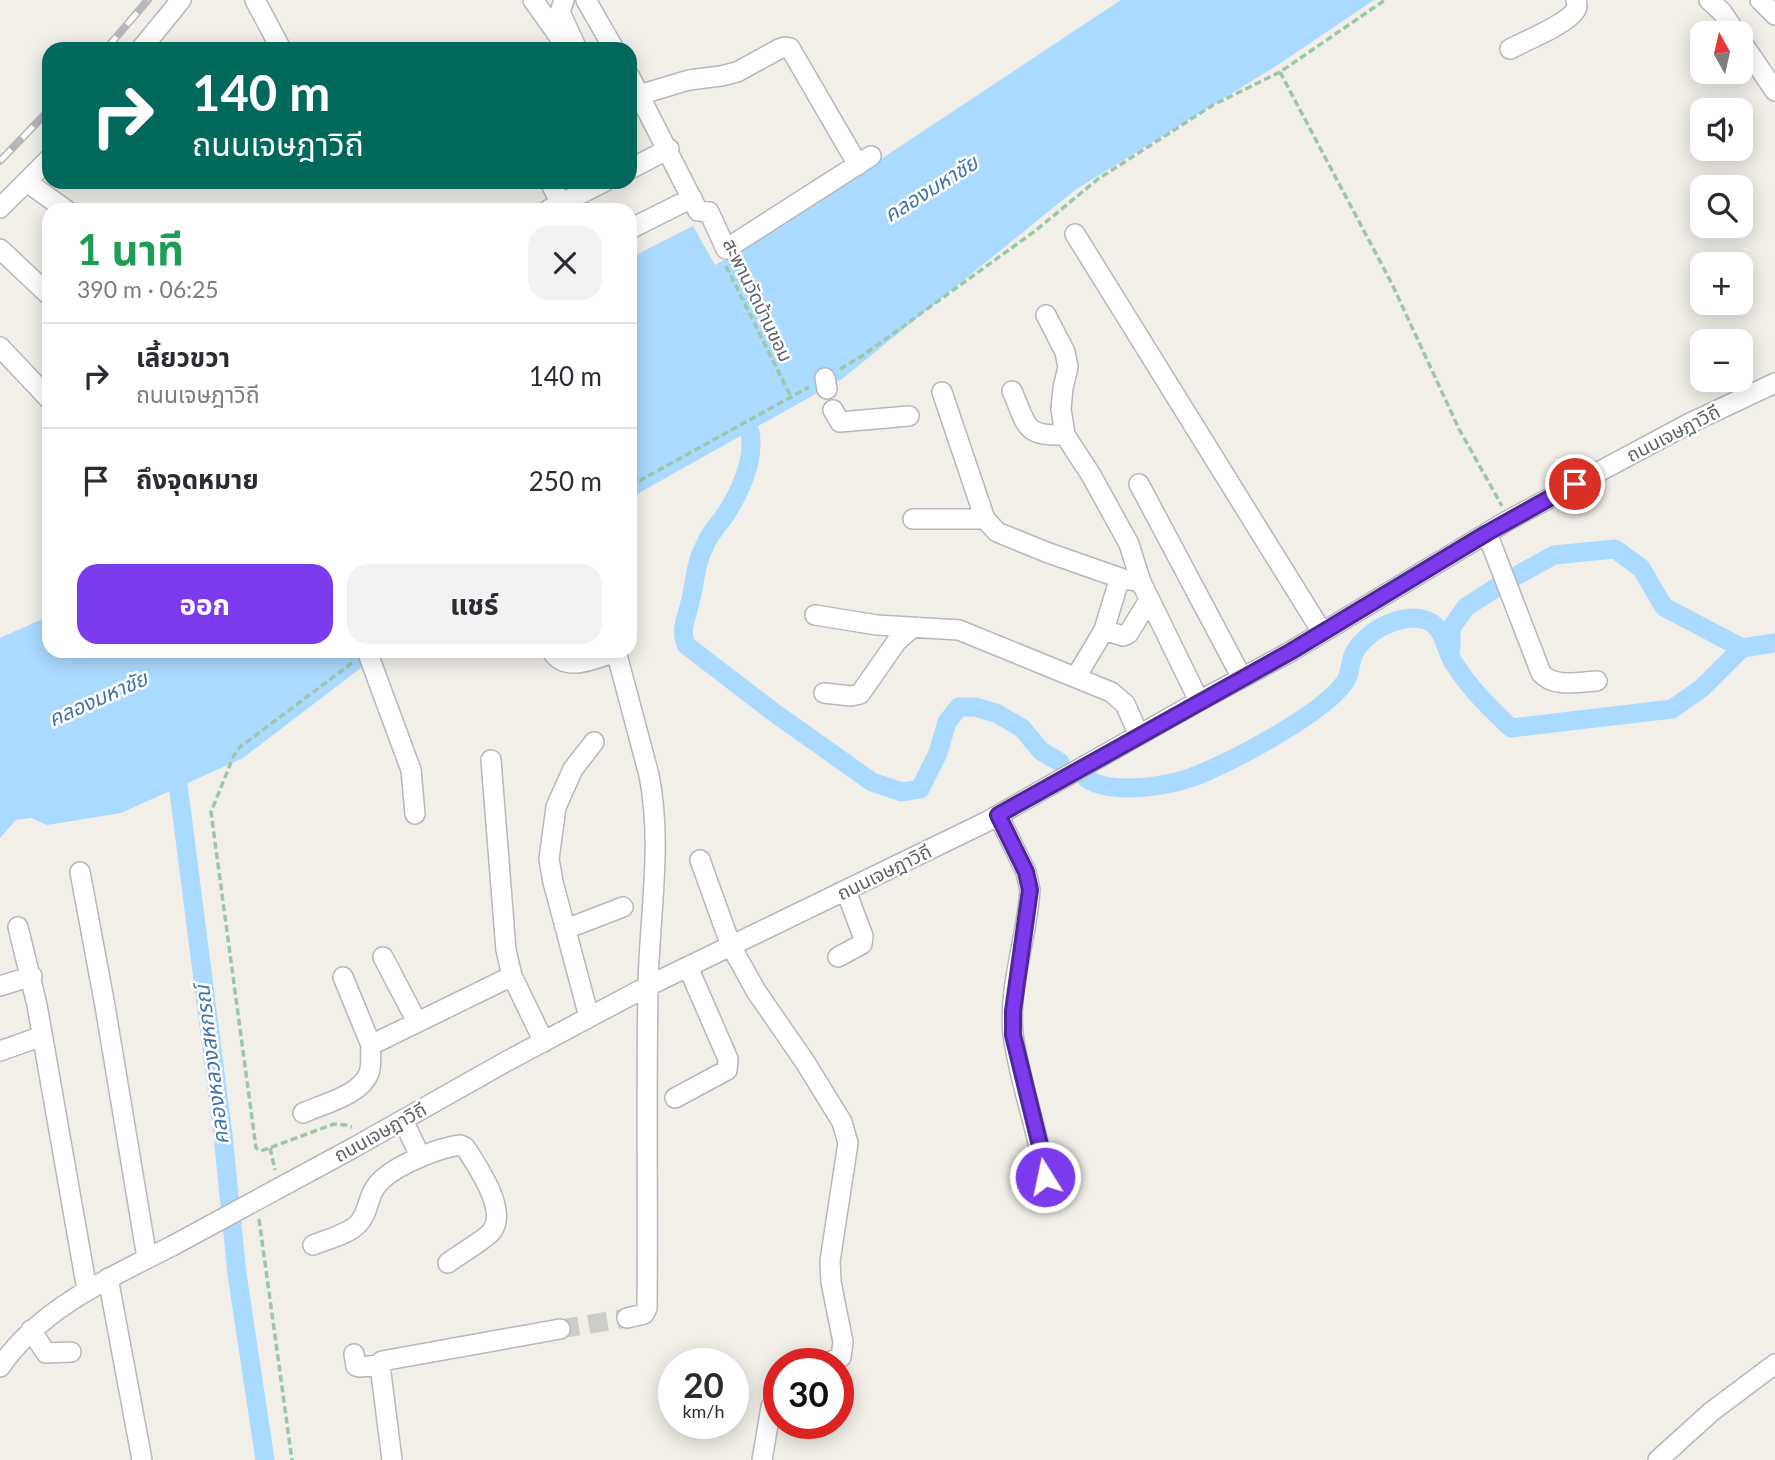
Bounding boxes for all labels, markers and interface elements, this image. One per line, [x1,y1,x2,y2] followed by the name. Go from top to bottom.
[1690,21,1754,84] north arrow
[1690,21,1753,392] map controls
[192,63,330,121] text: 140 m
[77,70,168,161] icon: right
[1690,98,1753,161] button: sound
[192,124,364,163] text: ถนนเจษฎาวิถี
[879,148,983,226] water label: คลองมหาชัย
[1690,175,1753,238] button: search
[77,224,184,274] text: 1 นาที
[528,226,602,300] button: close
[719,234,798,365] street label: สะพานวัดบ้านขอม
[1690,252,1753,315] button: +
[77,275,219,303] text: 390 m · 06:25
[1690,329,1753,392] button: −
[136,341,230,373] text: เลี้ยวขวา
[77,357,115,395] icon: right
[529,360,602,392] text: 140 m
[136,380,260,408] text: ถนนเจษฎาวิถี
[1622,399,1723,466] street label: ถนนเจษฎาวิถี
[1545,454,1605,514] pin
[77,462,115,500] icon: arrive
[136,463,259,495] text: ถึงจุดหมาย
[529,465,602,497] text: 250 m
[1556,465,1594,503] icon: arrive
[77,564,333,644] button: ออก
[347,564,602,644] button: แชร์
[44,664,152,731] water label: คลองมหาชัย
[833,839,935,904] street label: ถนนเจษฎาวิถี
[188,980,233,1146] water label: คลองหลวงสหกรณ์
[330,1097,430,1166] street label: ถนนเจษฎาวิถี
[1008,1140,1082,1214] position arrow
[763,1348,854,1439] speed limit sign: 30
[683,1363,724,1405] text: 20
[682,1400,725,1422] text: km/h

